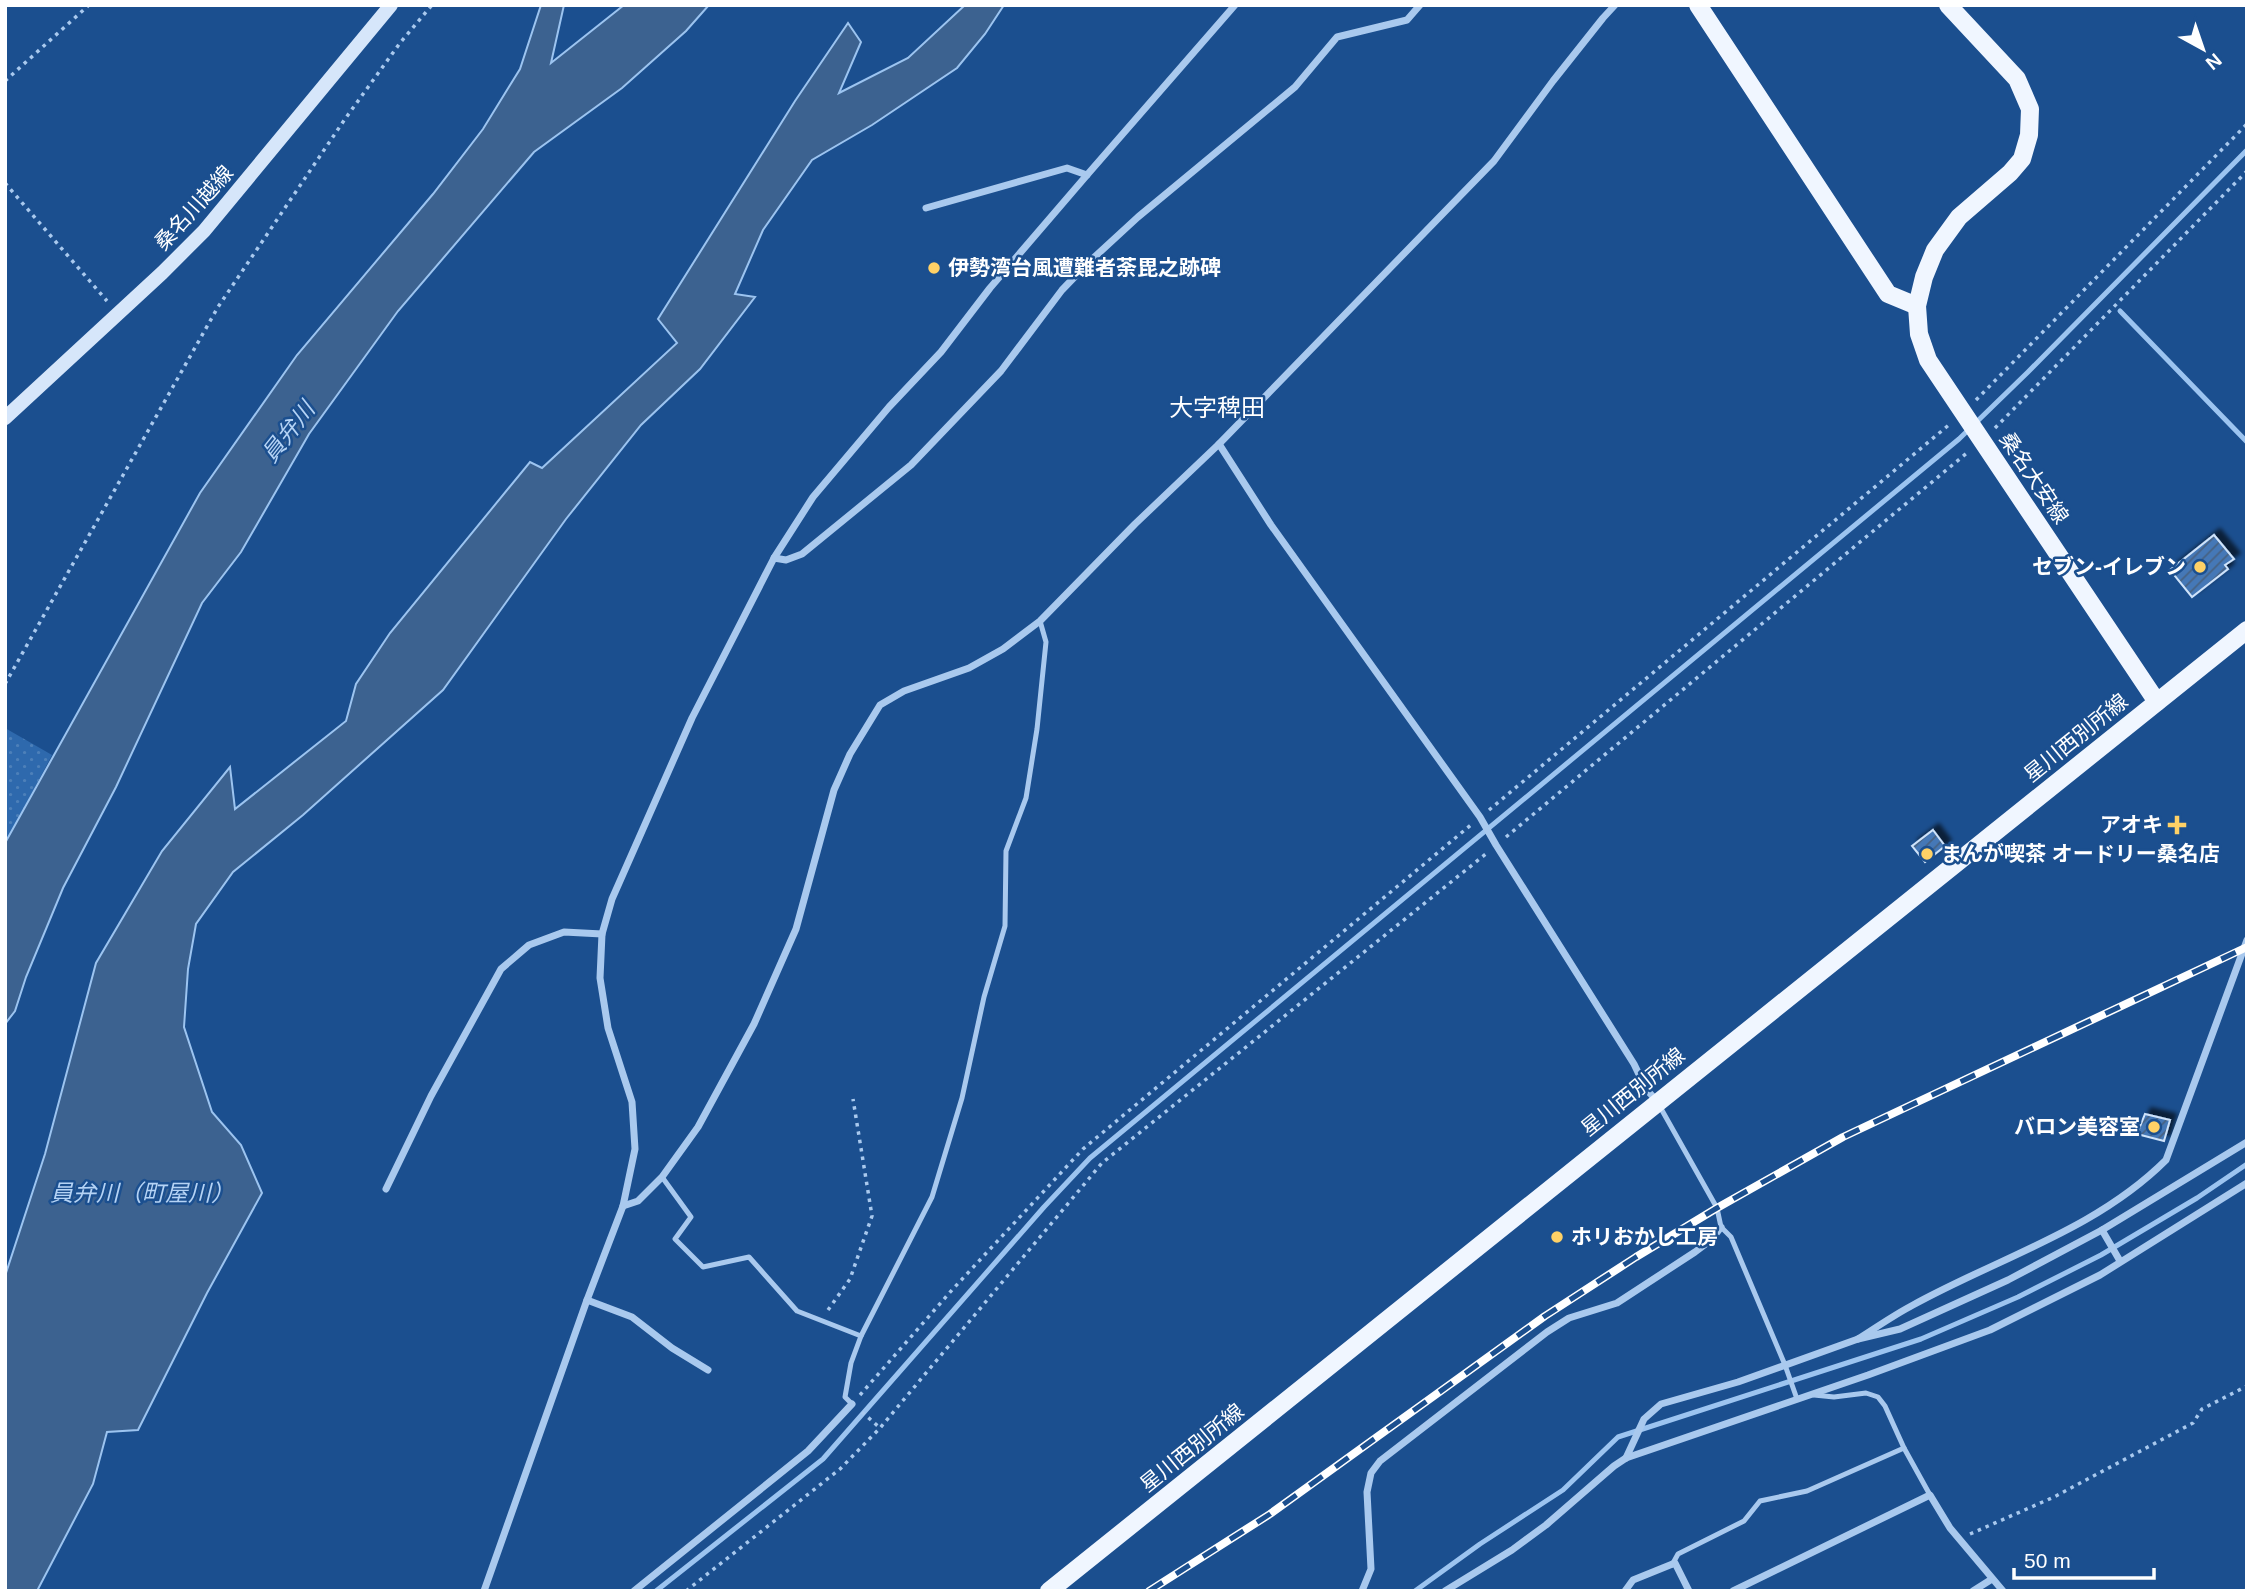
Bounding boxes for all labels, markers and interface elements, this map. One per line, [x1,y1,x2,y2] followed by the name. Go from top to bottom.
[2168,14,2238,84] north arrow
[2202,49,2226,74] text: N
[150,161,237,254] street label: 桑名川越線
[948,256,1221,279] place label: 伊勢湾台風遭難者荼毘之跡碑
[926,260,942,276] marker: 伊勢湾台風遭難者荼毘之跡碑
[257,394,321,467] water label: 員弁川
[1169,394,1265,421] district label: 大字稗田
[1996,428,2073,528] street label: 桑名大安線
[2032,555,2186,578] place label: セブン-イレブン
[2192,559,2208,575] marker: セブン-イレブン
[2019,689,2132,786] street label: 星川西別所線
[2100,813,2163,836] place label: アオキ
[2169,817,2185,833] marker: アオキ
[1941,842,2220,865] place label: まんが喫茶 オードリー桑名店
[1919,846,1935,862] marker: まんが喫茶 オードリー桑名店
[1576,1043,1689,1140] street label: 星川西別所線
[2014,1115,2140,1138] place label: バロン美容室
[2146,1119,2162,1135] marker: バロン美容室
[50,1180,234,1206] water label: 員弁川（町屋川）
[1571,1225,1718,1248] place label: ホリおかし工房
[1549,1229,1565,1245] marker: ホリおかし工房
[1135,1399,1248,1496] street label: 星川西別所線
[2014,1536,2154,1580] scale bar
[2024,1549,2071,1572] text: 50 m

